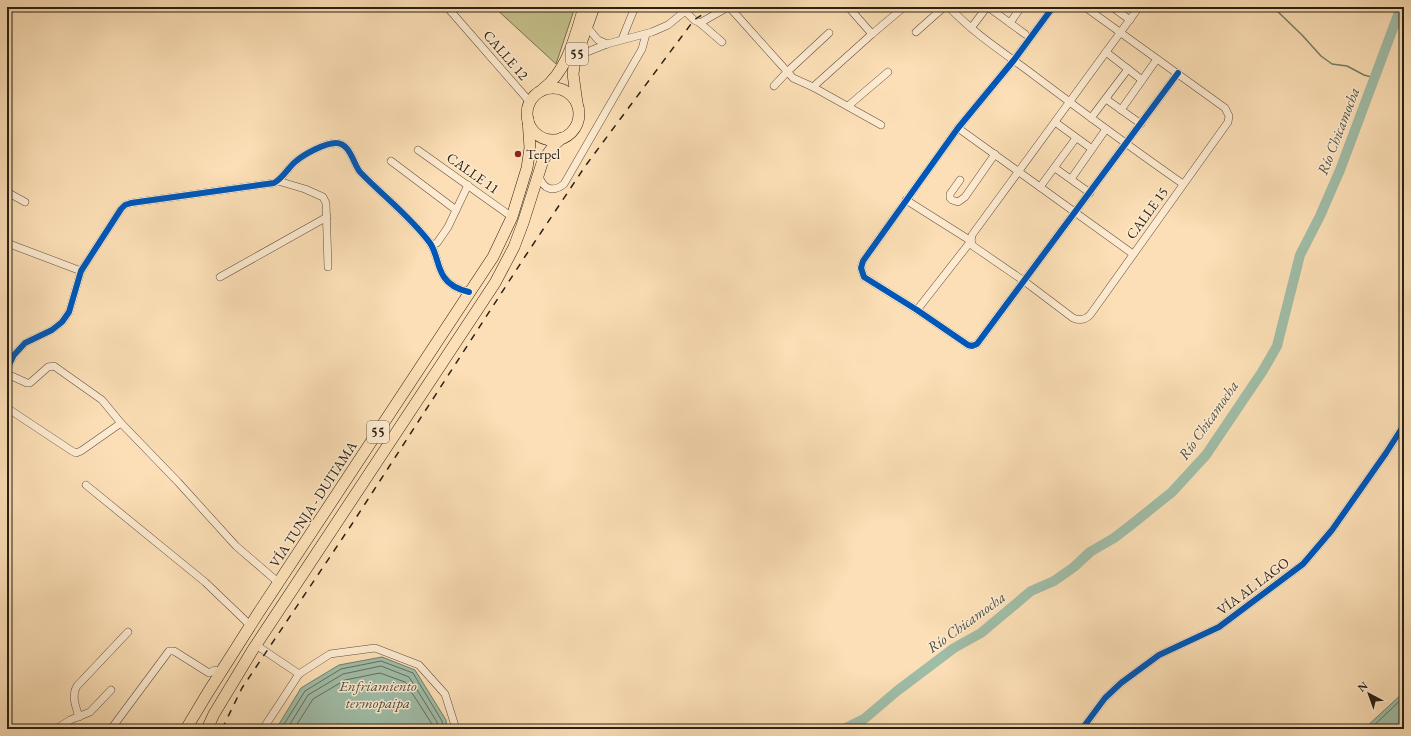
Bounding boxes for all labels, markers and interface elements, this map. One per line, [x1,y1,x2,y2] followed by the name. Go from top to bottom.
[479,26,533,84] street label: CALLE 12
[566,43,588,65] road number: 55
[1313,84,1363,178] water label: Río Chicamocha
[526,145,561,163] place label: Terpel
[443,148,503,198] street label: CALLE 11
[513,149,523,159] marker: Terpel
[1122,183,1172,243] street label: CALLE 15
[1174,377,1242,463] water label: Río Chicamocha
[367,421,389,443] road number: 55
[265,437,361,571] street label: VÍA TUNJA - DUITAMA
[1213,553,1293,619] street label: VÍA AL LAGO
[923,587,1009,657] water label: Río Chicamocha
[1349,674,1389,714] north arrow
[338,676,417,712] water label: Enfriamiento termopaipa
[1354,678,1370,695] text: N

